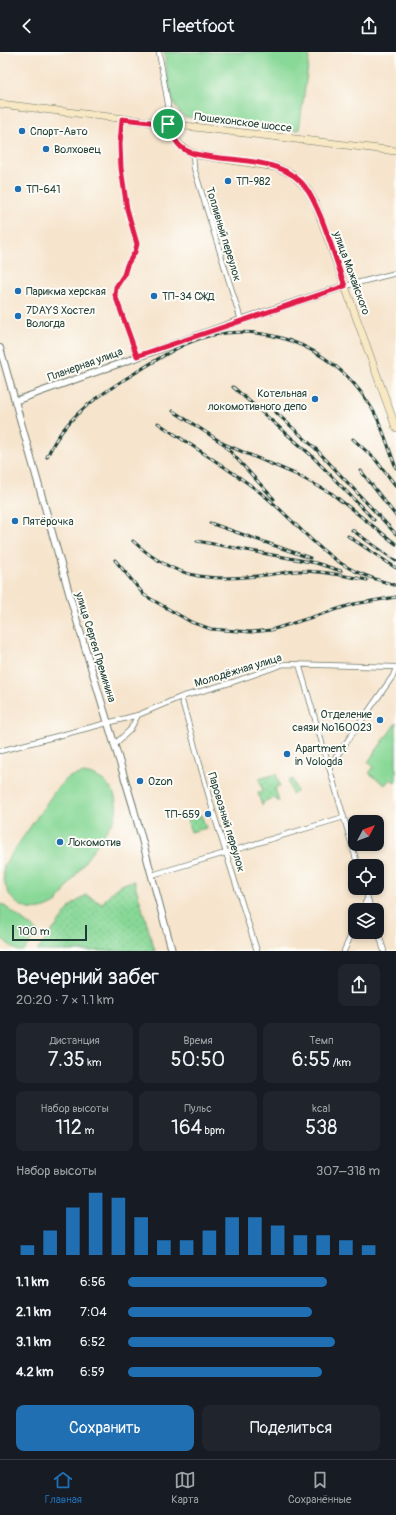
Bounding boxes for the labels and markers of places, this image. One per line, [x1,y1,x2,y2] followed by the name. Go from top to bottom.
[151,107,185,141] pin
[30,125,88,138] place label: Спорт-Авто
[17,126,27,136] marker: Спорт-Авто
[54,143,101,156] place label: Волховец
[41,144,51,154] marker: Волховец
[236,175,271,188] place label: ТП-982
[223,176,233,186] marker: ТП-982
[26,183,60,196] place label: ТП-641
[13,184,23,194] marker: ТП-641
[26,285,106,298] place label: Парикма херская
[13,286,23,296] marker: Парикма херская
[162,290,215,303] place label: ТП-34 СЖД
[149,291,159,301] marker: ТП-34 СЖД
[26,304,95,330] place label: 7DAYS Хостел Вологда
[13,311,23,321] marker: 7DAYS Хостел Вологда
[208,387,307,413] place label: Котельная локомотивного депо
[310,394,320,404] marker: Котельная локомотивного депо
[23,515,74,528] place label: Пятёрочка
[10,516,20,526] marker: Пятёрочка
[292,708,373,734] place label: Отделение связи №160023
[375,715,385,725] marker: Отделение связи №160023
[295,742,347,768] place label: Apartment in Vologda
[282,749,292,759] marker: Apartment in Vologda
[148,775,173,788] place label: Ozon
[135,776,145,786] marker: Ozon
[165,808,200,821] place label: ТП-659
[203,809,213,819] marker: ТП-659
[67,836,121,849] place label: Локомотив
[55,837,65,847] marker: Локомотив

